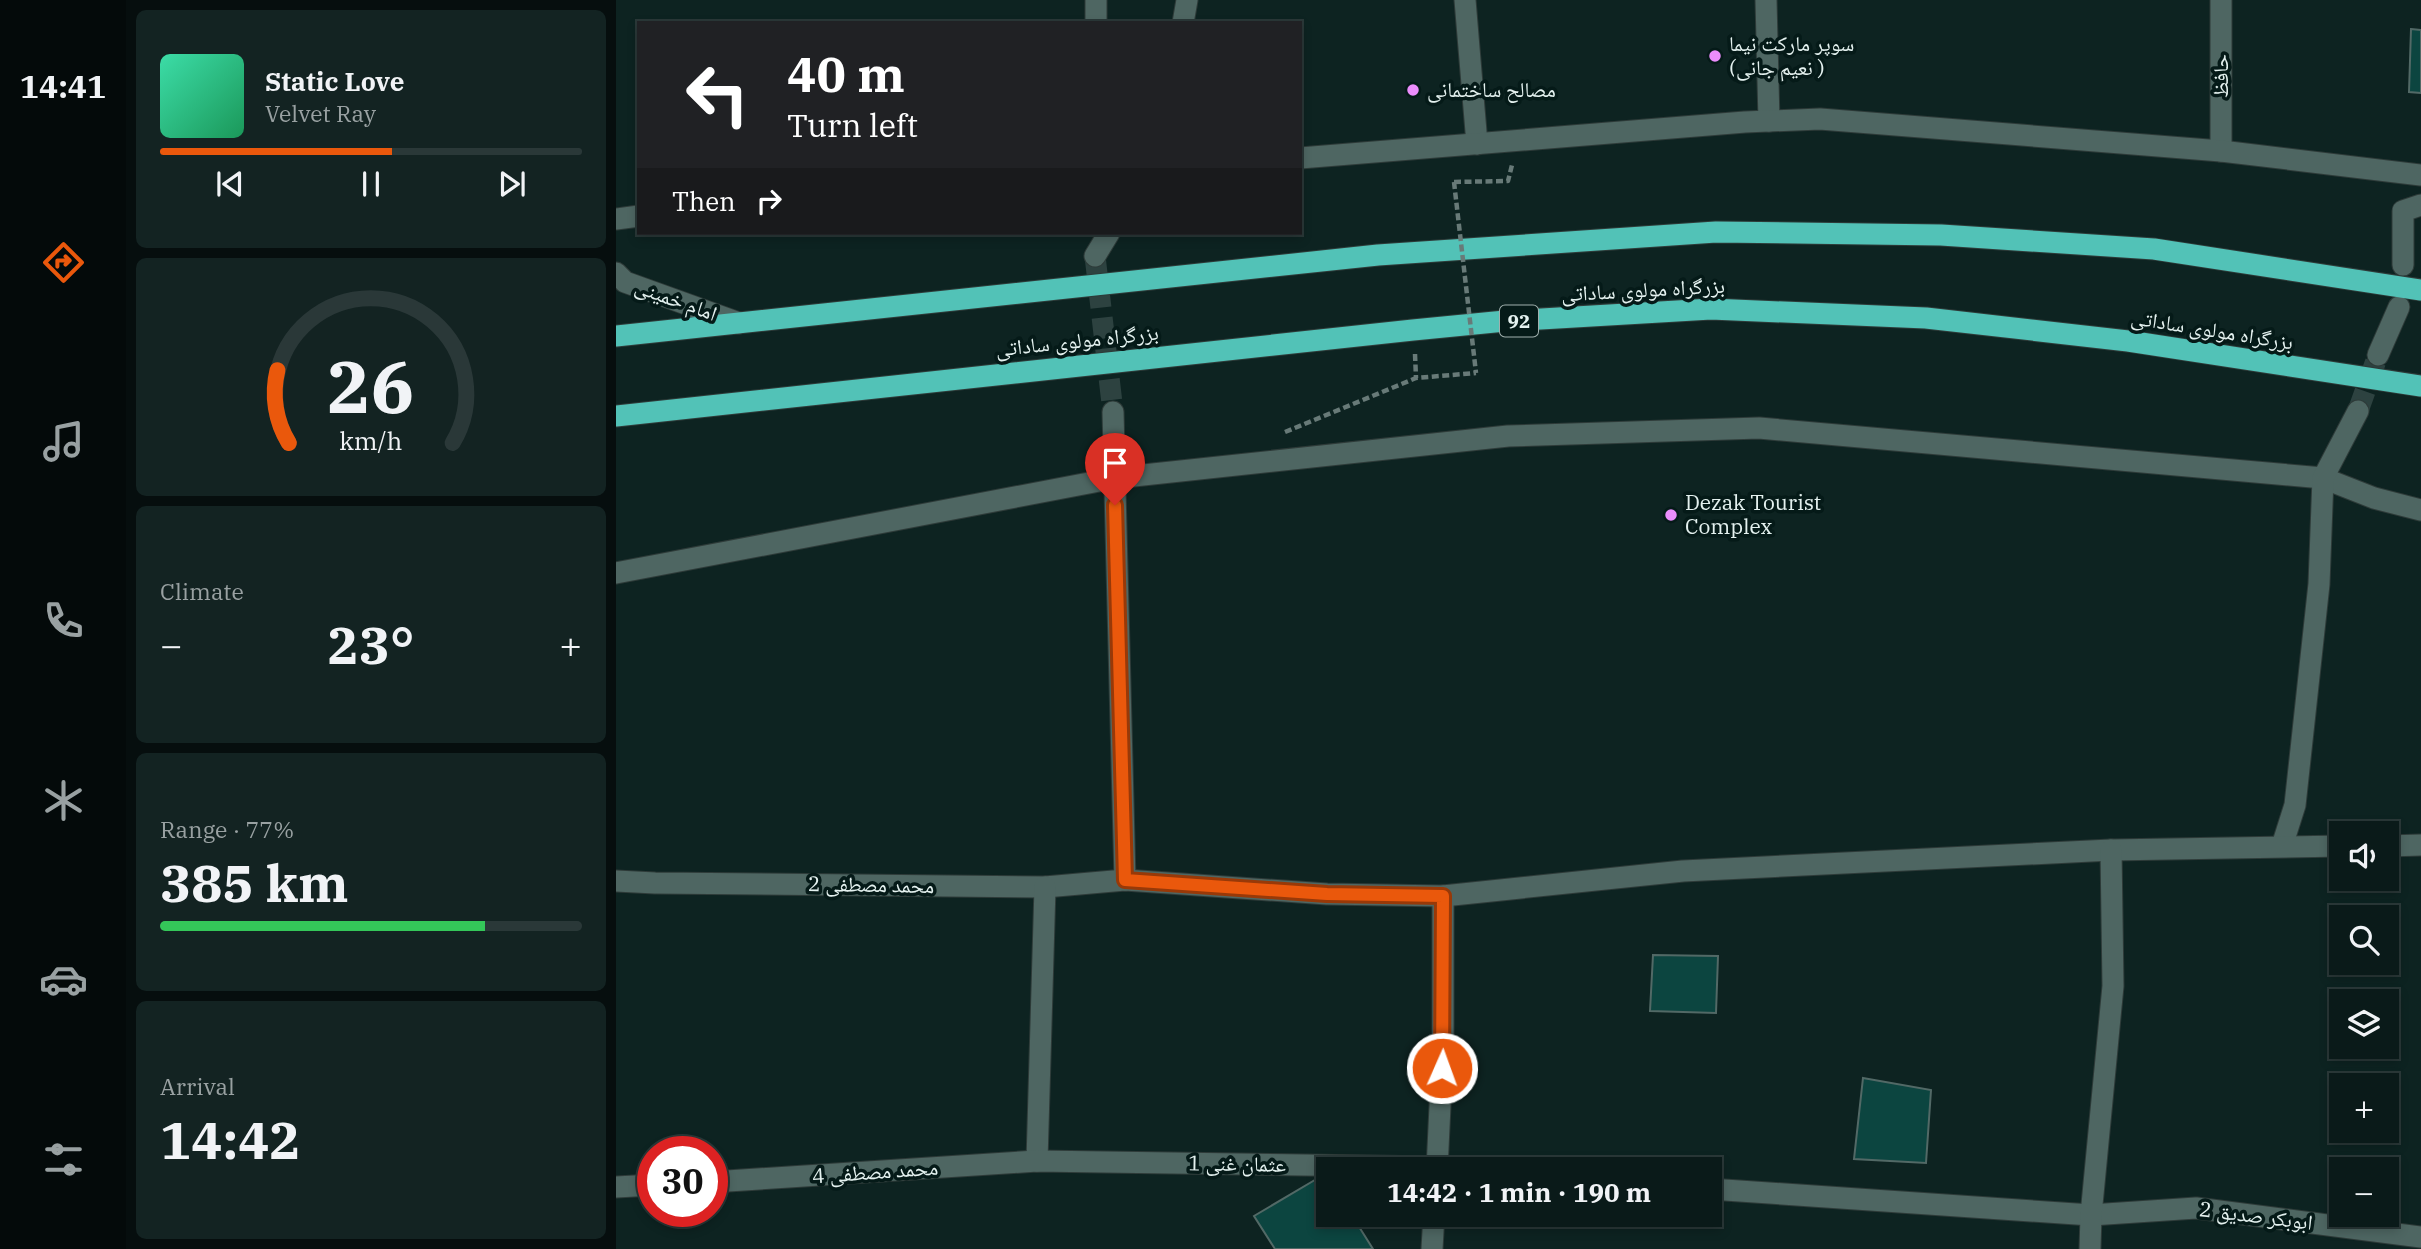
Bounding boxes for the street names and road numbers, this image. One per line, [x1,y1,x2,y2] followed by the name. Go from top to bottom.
[2206,54,2234,98] street label: حافظ
[631,271,721,328] street label: امام خمینی
[1560,271,1726,307] street label: بزرگراه مولوی ساداتی
[2129,302,2295,356] street label: بزرگراه مولوی ساداتی
[1500,306,1538,336] road number: 92
[994,318,1160,363] street label: بزرگراه مولوی ساداتی
[808,869,934,899] street label: محمد مصطفی 2
[1188,1148,1287,1178] street label: عثمان غنی 1
[811,1153,939,1189] street label: محمد مصطفی 4
[2198,1194,2314,1236] street label: ابوبکر صدیق 2

